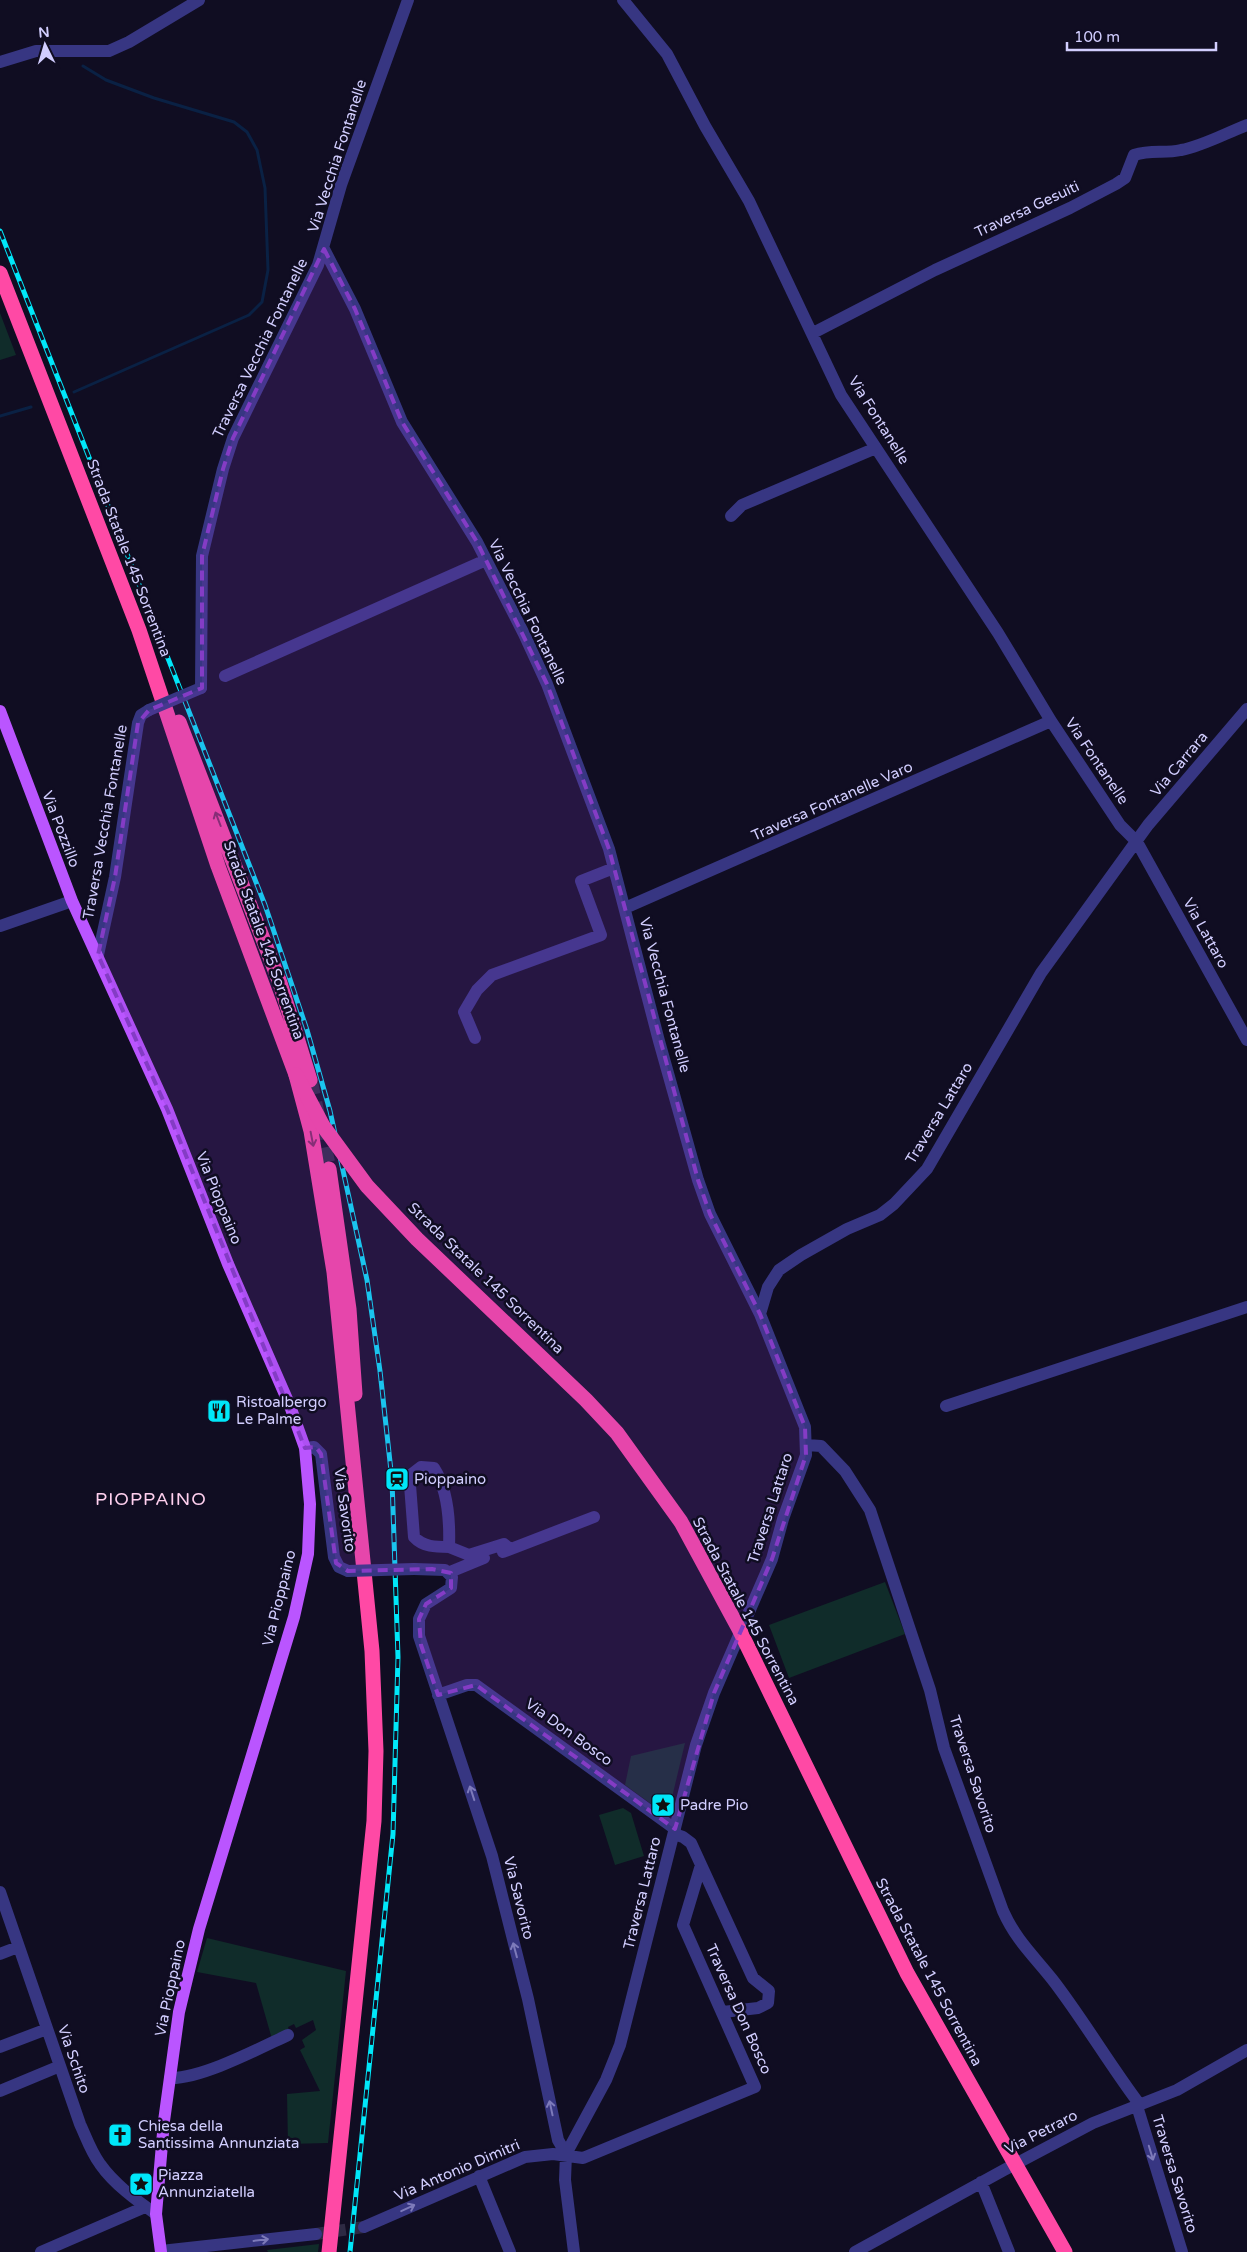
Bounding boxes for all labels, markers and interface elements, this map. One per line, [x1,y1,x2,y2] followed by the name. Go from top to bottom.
[20,20,70,70] north arrow
[1067,20,1216,52] scale bar
[38,24,50,42] text: N
[1074,28,1120,46] text: 100 m
[304,77,370,235] street label: Via Vecchia Fontanelle
[972,177,1082,241] street label: Traversa Gesuiti
[209,255,311,441] street label: Traversa Vecchia Fontanelle
[845,373,913,467] street label: Via Fontanelle
[83,457,175,659] street label: Strada Statale 145 Sorrentina
[485,536,571,688] street label: Via Vecchia Fontanelle
[1061,714,1133,808] street label: Via Fontanelle
[79,723,131,921] street label: Traversa Vecchia Fontanelle
[1147,728,1211,800] street label: Via Carrara
[748,757,916,845] street label: Traversa Fontanelle Varo
[38,788,84,870] street label: Via Pozzillo
[213,812,222,827] one-way arrow
[220,838,308,1042] street label: Strada Statale 145 Sorrentina
[1179,895,1233,971] street label: Via Lattaro
[636,915,694,1075] street label: Via Vecchia Fontanelle
[902,1059,976,1167] street label: Traversa Lattaro
[308,1131,317,1147] one-way arrow
[192,1149,246,1247] street label: Via Pioppaino
[404,1199,568,1357] street label: Strada Statale 145 Sorrentina
[236,1393,327,1428] place label: Ristoalbergo Le Palme
[206,1398,232,1424] restaurant icon: Ristoalbergo Le Palme
[744,1450,796,1566] street label: Traversa Lattaro
[384,1466,410,1492] station icon: Pioppaino
[330,1467,360,1553] street label: Via Savorito
[414,1470,486,1488] place label: Pioppaino
[95,1488,207,1510] district label: PIOPPAINO
[689,1514,803,1708] street label: Strada Statale 145 Sorrentina
[258,1548,300,1648] street label: Via Pioppaino
[522,1694,616,1770] street label: Via Don Bosco
[945,1713,1001,1835] street label: Traversa Savorito
[467,1785,477,1801] one-way arrow
[650,1792,676,1818] place icon: Padre Pio
[680,1796,748,1814] place label: Padre Pio
[619,1835,665,1951] street label: Traversa Lattaro
[500,1855,538,1941] street label: Via Savorito
[872,1875,986,2069] street label: Strada Statale 145 Sorrentina
[151,1938,189,2038] street label: Via Pioppaino
[702,1941,776,2077] street label: Traversa Don Bosco
[509,1942,519,1958] one-way arrow
[54,2022,94,2096] street label: Via Schito
[546,2101,555,2117] one-way arrow
[1002,2106,1080,2158] street label: Via Petraro
[1148,2113,1202,2235] street label: Traversa Savorito
[138,2117,300,2152] place label: Chiesa della Santissima Annunziata
[107,2122,133,2148] church icon: Chiesa della Santissima Annunziata
[392,2135,522,2205] street label: Via Antonio Dimitri
[1147,2144,1157,2160] one-way arrow
[158,2166,255,2201] place label: Piazza Annunziatella
[128,2171,154,2197] place icon: Piazza Annunziatella
[400,2203,415,2212] one-way arrow
[253,2235,269,2245] one-way arrow

